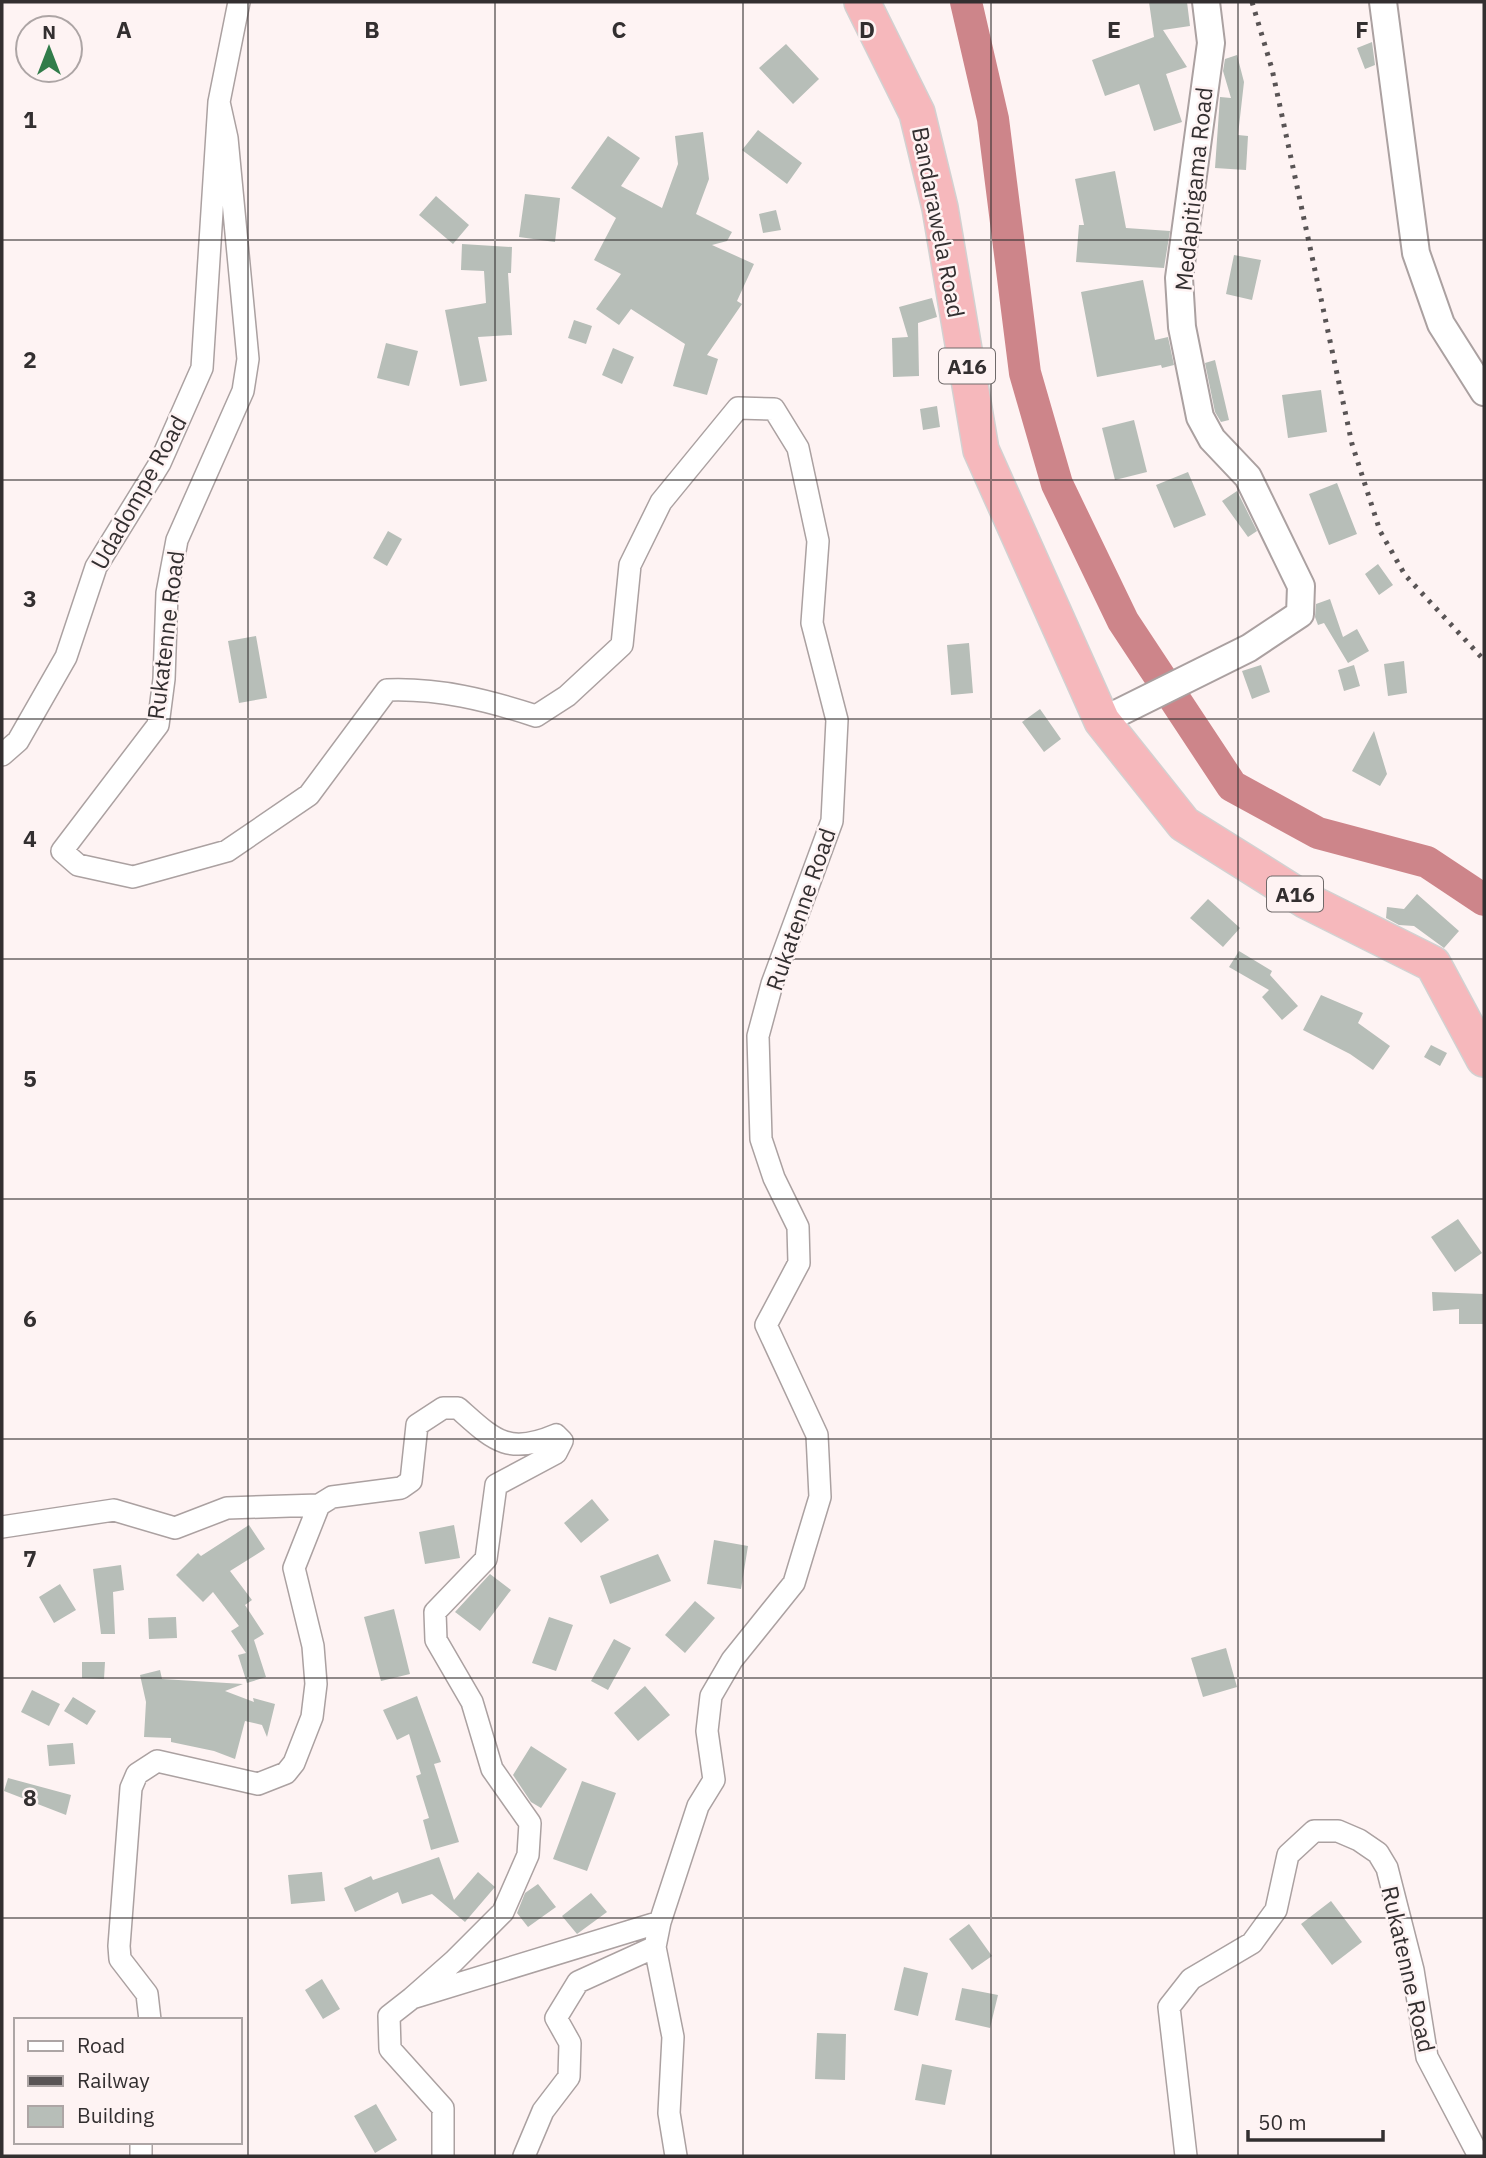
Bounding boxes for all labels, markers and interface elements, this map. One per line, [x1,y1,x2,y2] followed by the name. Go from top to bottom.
[14,14,84,84] north arrow
[116,14,132,44] text: A
[364,14,380,44] text: B
[612,14,627,44] text: C
[859,14,875,44] text: D
[1107,14,1121,44] text: E
[1355,14,1369,44] text: F
[42,20,56,44] text: N
[1167,86,1219,292] street label: Medapitigama Road
[23,104,37,134] text: 1
[906,124,972,320] street label: Bandarawela Road
[23,344,37,374] text: 2
[939,348,995,384] road number: A16
[83,410,193,574] street label: Udadompe Road
[140,549,190,721] street label: Rukatenne Road
[23,583,37,613] text: 3
[23,823,37,853] text: 4
[758,824,842,994] street label: Rukatenne Road
[1267,876,1323,912] road number: A16
[23,1063,37,1093] text: 5
[23,1303,37,1333] text: 6
[23,1543,37,1573] text: 7
[23,1782,37,1812] text: 8
[1375,1883,1443,2055] street label: Rukatenne Road
[14,2018,242,2144] legend
[77,2031,125,2059] text: Road
[77,2066,150,2094] text: Railway
[1248,2098,1383,2142] scale bar
[77,2101,154,2129] text: Building
[1258,2108,1307,2136] text: 50 m

